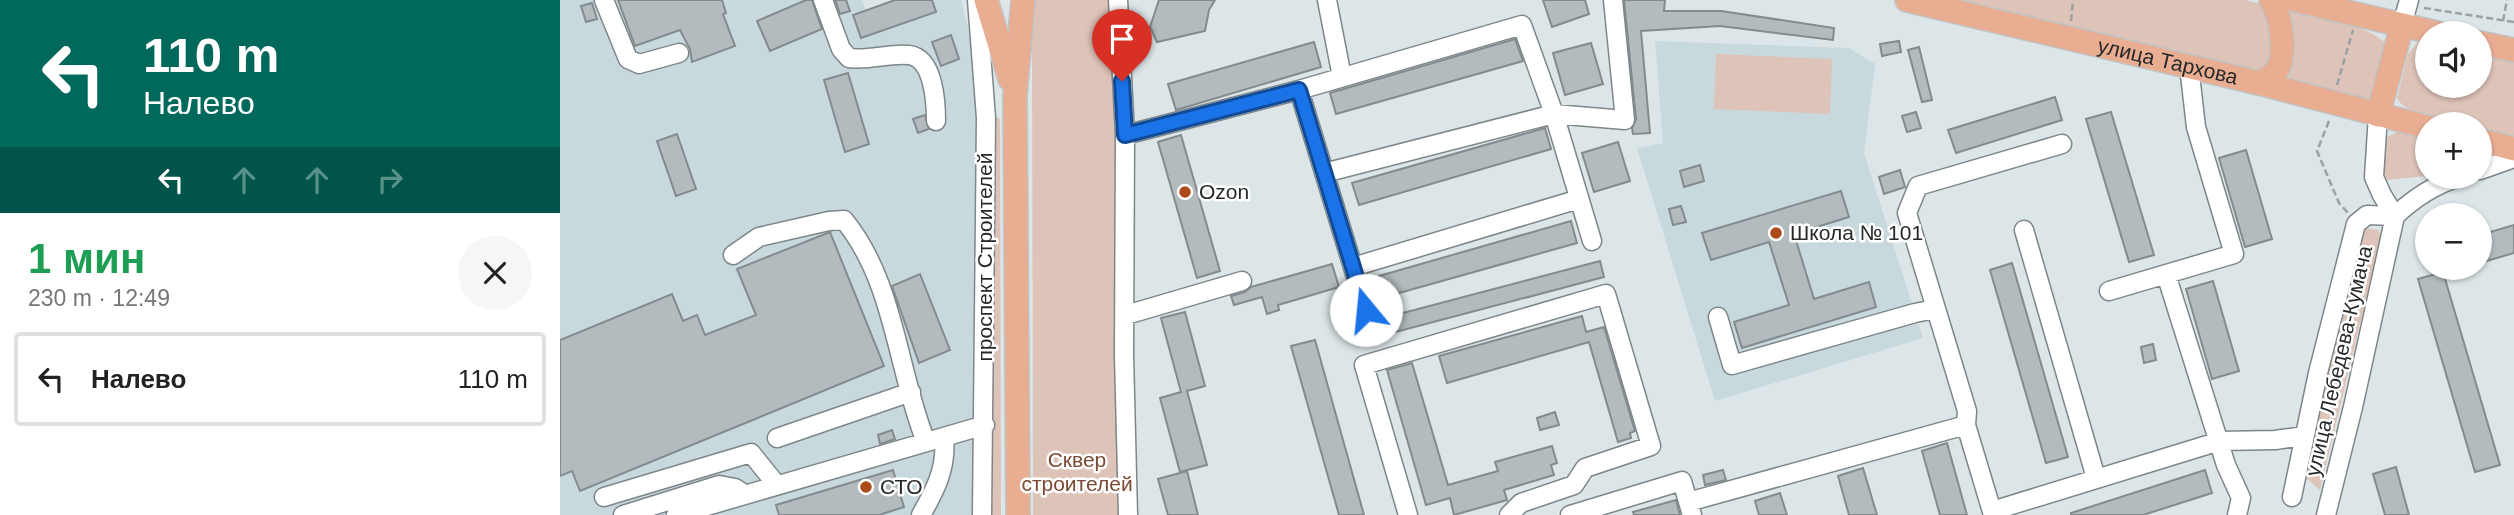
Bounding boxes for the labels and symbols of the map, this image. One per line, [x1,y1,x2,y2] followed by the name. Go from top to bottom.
[1092,9,1152,81] pin
[2096,33,2241,89] street label: улица Тархова
[973,152,996,362] street label: проспект Строителей
[1199,180,1249,203] place label: Ozon
[1177,184,1193,200] marker: Ozon
[1790,221,1923,244] place label: Школа № 101
[1768,225,1784,241] marker: Школа № 101
[2301,243,2376,479] street label: улица Лебедева-Кумача
[1329,273,1403,347] position arrow
[1021,448,1133,495] park label: Cквер cтроителей
[880,475,923,498] place label: СТО
[858,479,874,495] marker: СТО

